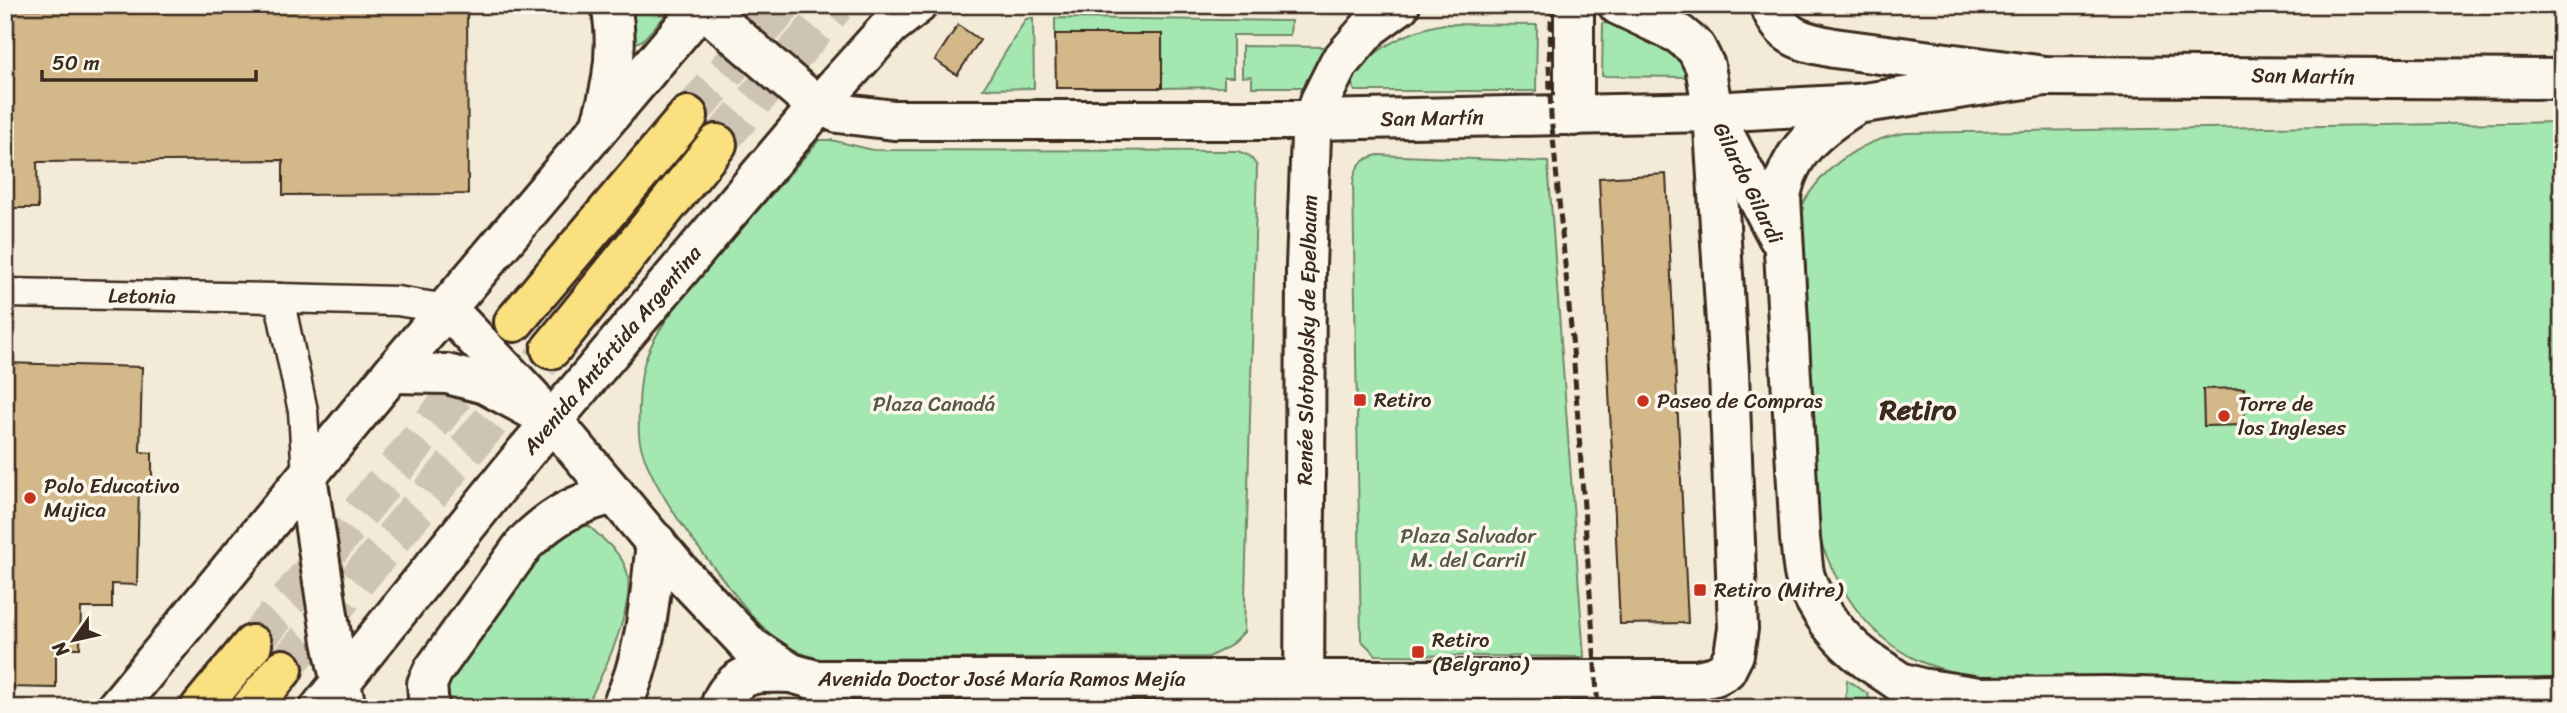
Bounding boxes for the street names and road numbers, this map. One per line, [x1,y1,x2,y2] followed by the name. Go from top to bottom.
[2251,56,2355,96] street label: San Martín
[1380,98,1484,138] street label: San Martín
[1702,115,1794,252] street label: Gilardo Gilardi
[1285,194,1329,486] street label: Renée Slotopolsky de Epelbaum
[512,236,712,464] street label: Avenida Antártida Argentina
[108,276,177,316] street label: Letonia
[817,660,1186,698] street label: Avenida Doctor José María Ramos Mejía

